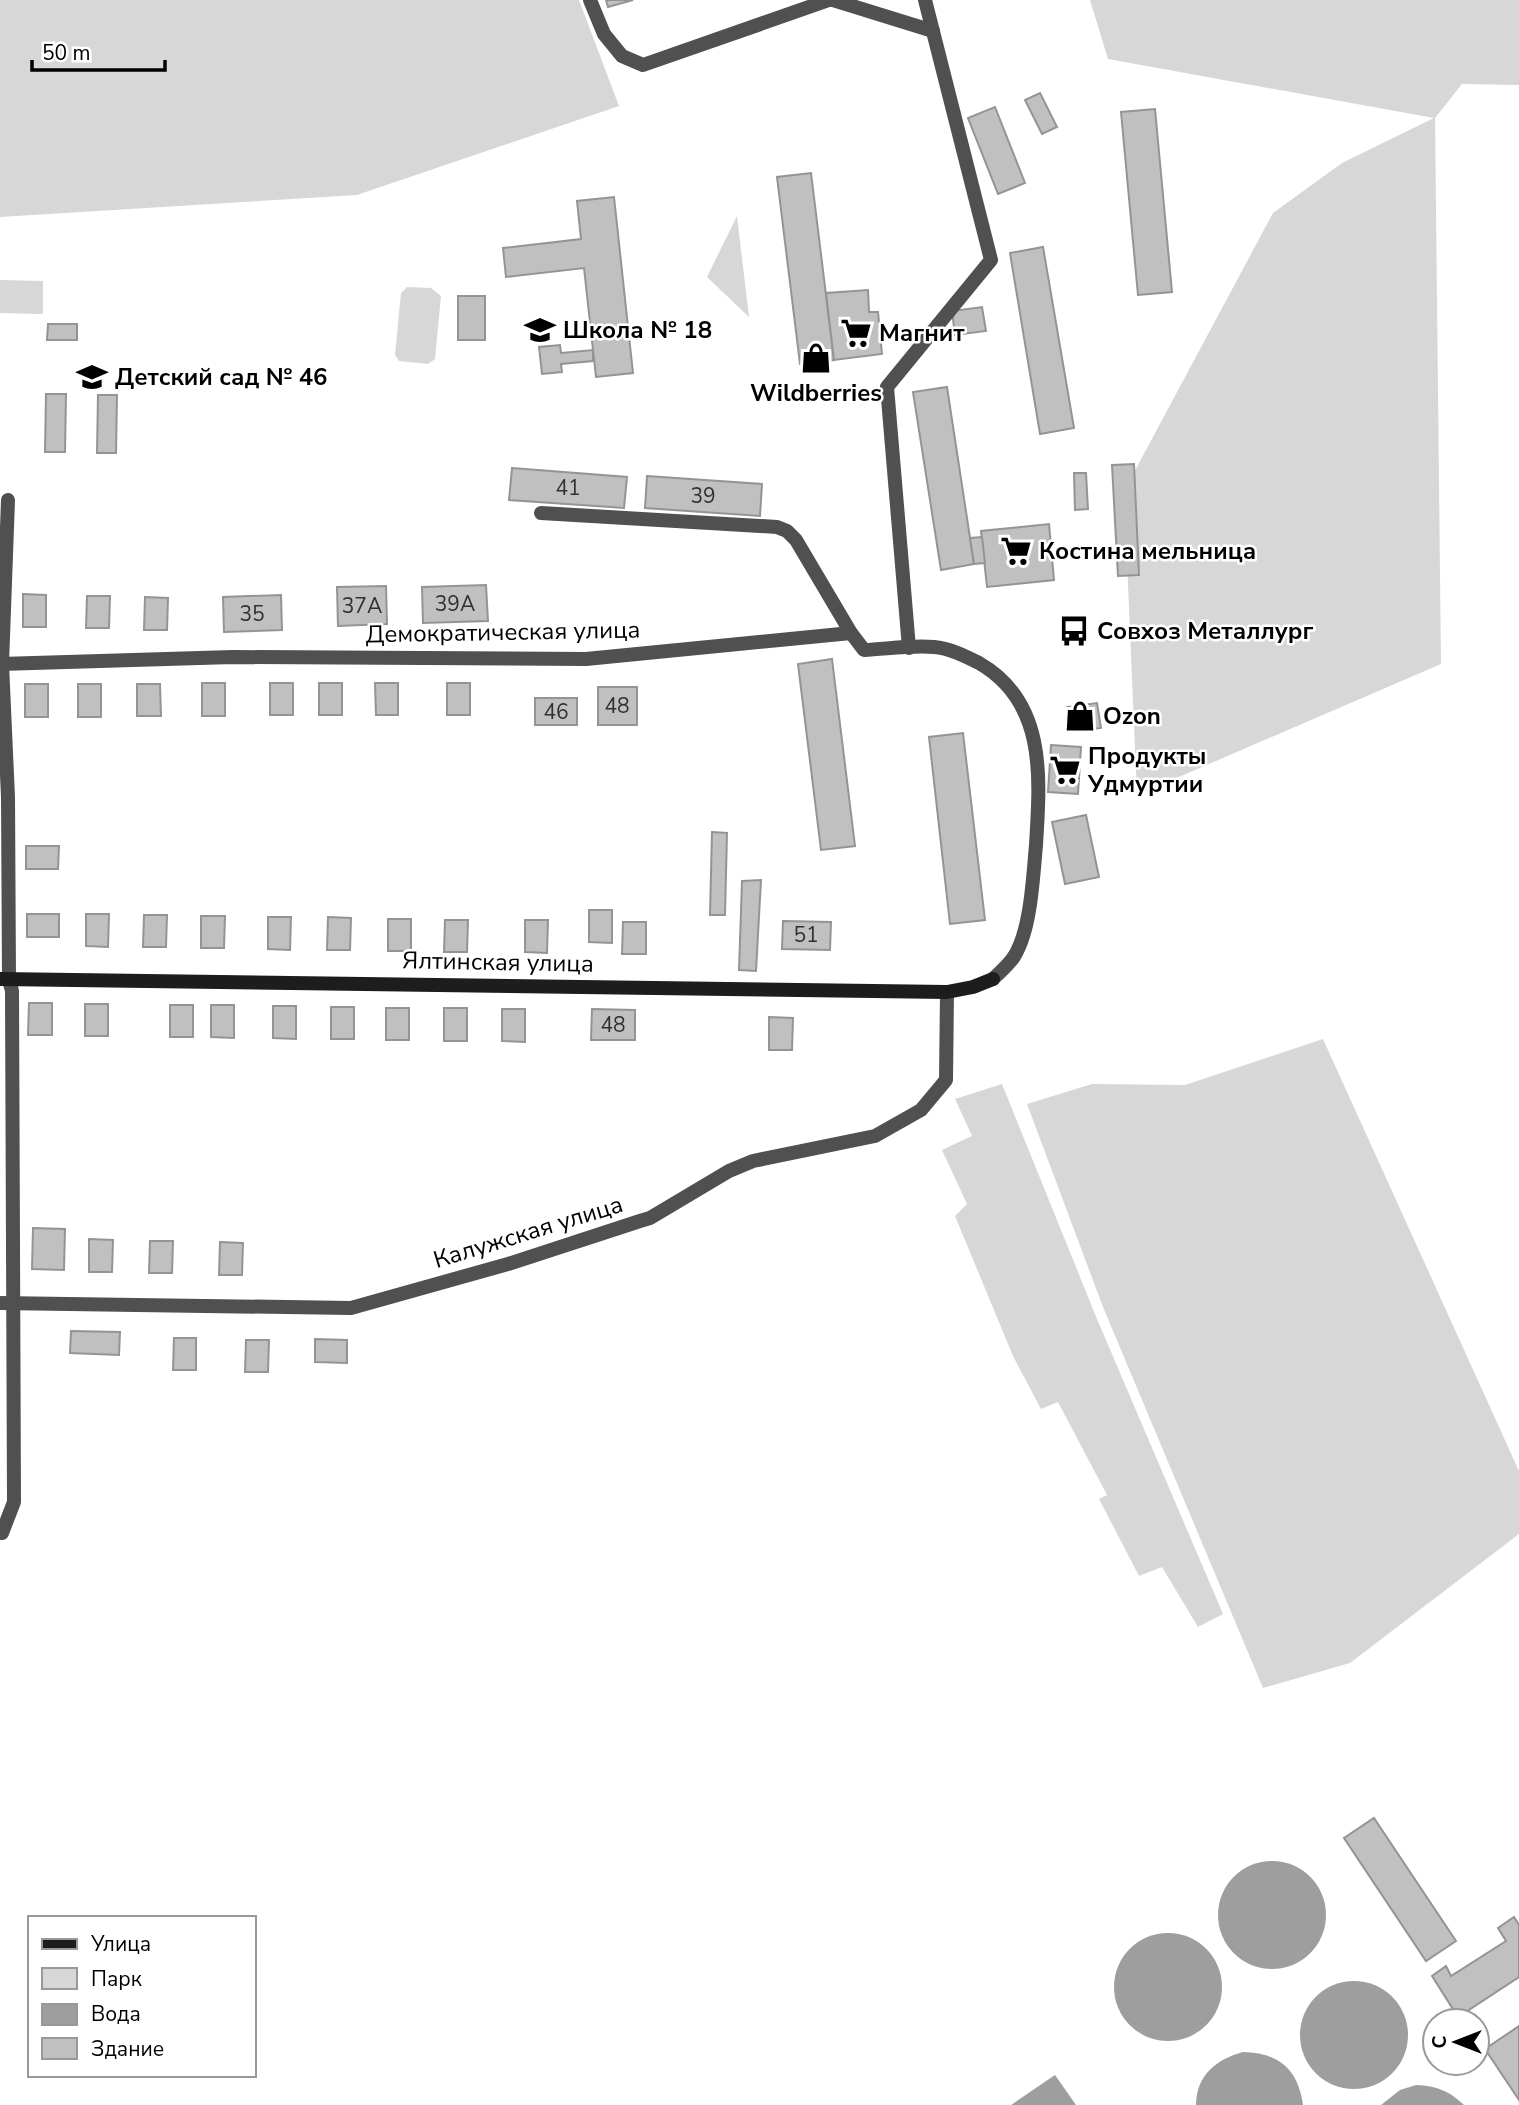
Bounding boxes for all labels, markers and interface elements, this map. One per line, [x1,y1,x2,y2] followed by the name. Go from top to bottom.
[32,28,164,72] scale bar
[42,39,91,67] text: 50 m
[523,313,557,347] school or university icon: Школа № 18
[563,314,712,346] place label: Школа № 18
[839,316,873,350] supermarket icon: Магнит
[879,317,965,349] place label: Магнит
[799,341,833,375] shop icon: Wildberries
[75,360,109,394] school or university icon: Детский сад № 46
[115,361,328,393] place label: Детский сад № 46
[750,377,882,409] place label: Wildberries
[555,474,581,502] house number: 41
[690,482,716,510] house number: 39
[999,534,1033,568] supermarket icon: Костина мельница
[1039,535,1256,567] place label: Костина мельница
[435,590,475,618] house number: 39А
[342,592,382,620] house number: 37А
[239,600,265,628] house number: 35
[365,614,641,650] street label: Демократическая улица
[1057,614,1091,648] bus stop icon: Совхоз Металлург
[1097,615,1313,647] place label: Совхоз Металлург
[604,692,630,720] house number: 48
[543,698,569,726] house number: 46
[1063,699,1097,733] shop icon: Ozon
[1103,700,1161,732] place label: Ozon
[1087,740,1207,800] place label: Продукты Удмуртии
[1048,753,1082,787] supermarket icon: Продукты Удмуртии
[793,921,819,949] house number: 51
[402,944,594,980] street label: Ялтинская улица
[600,1011,626,1039] house number: 48
[429,1188,627,1276] street label: Калужская улица
[28,1916,256,2077] legend
[90,1930,151,1958] text: Улица
[91,1965,143,1993] text: Парк
[91,2000,141,2028] text: Вода
[1421,2007,1491,2077] north arrow
[91,2035,164,2063] text: Здание
[1427,2035,1453,2048] text: С

